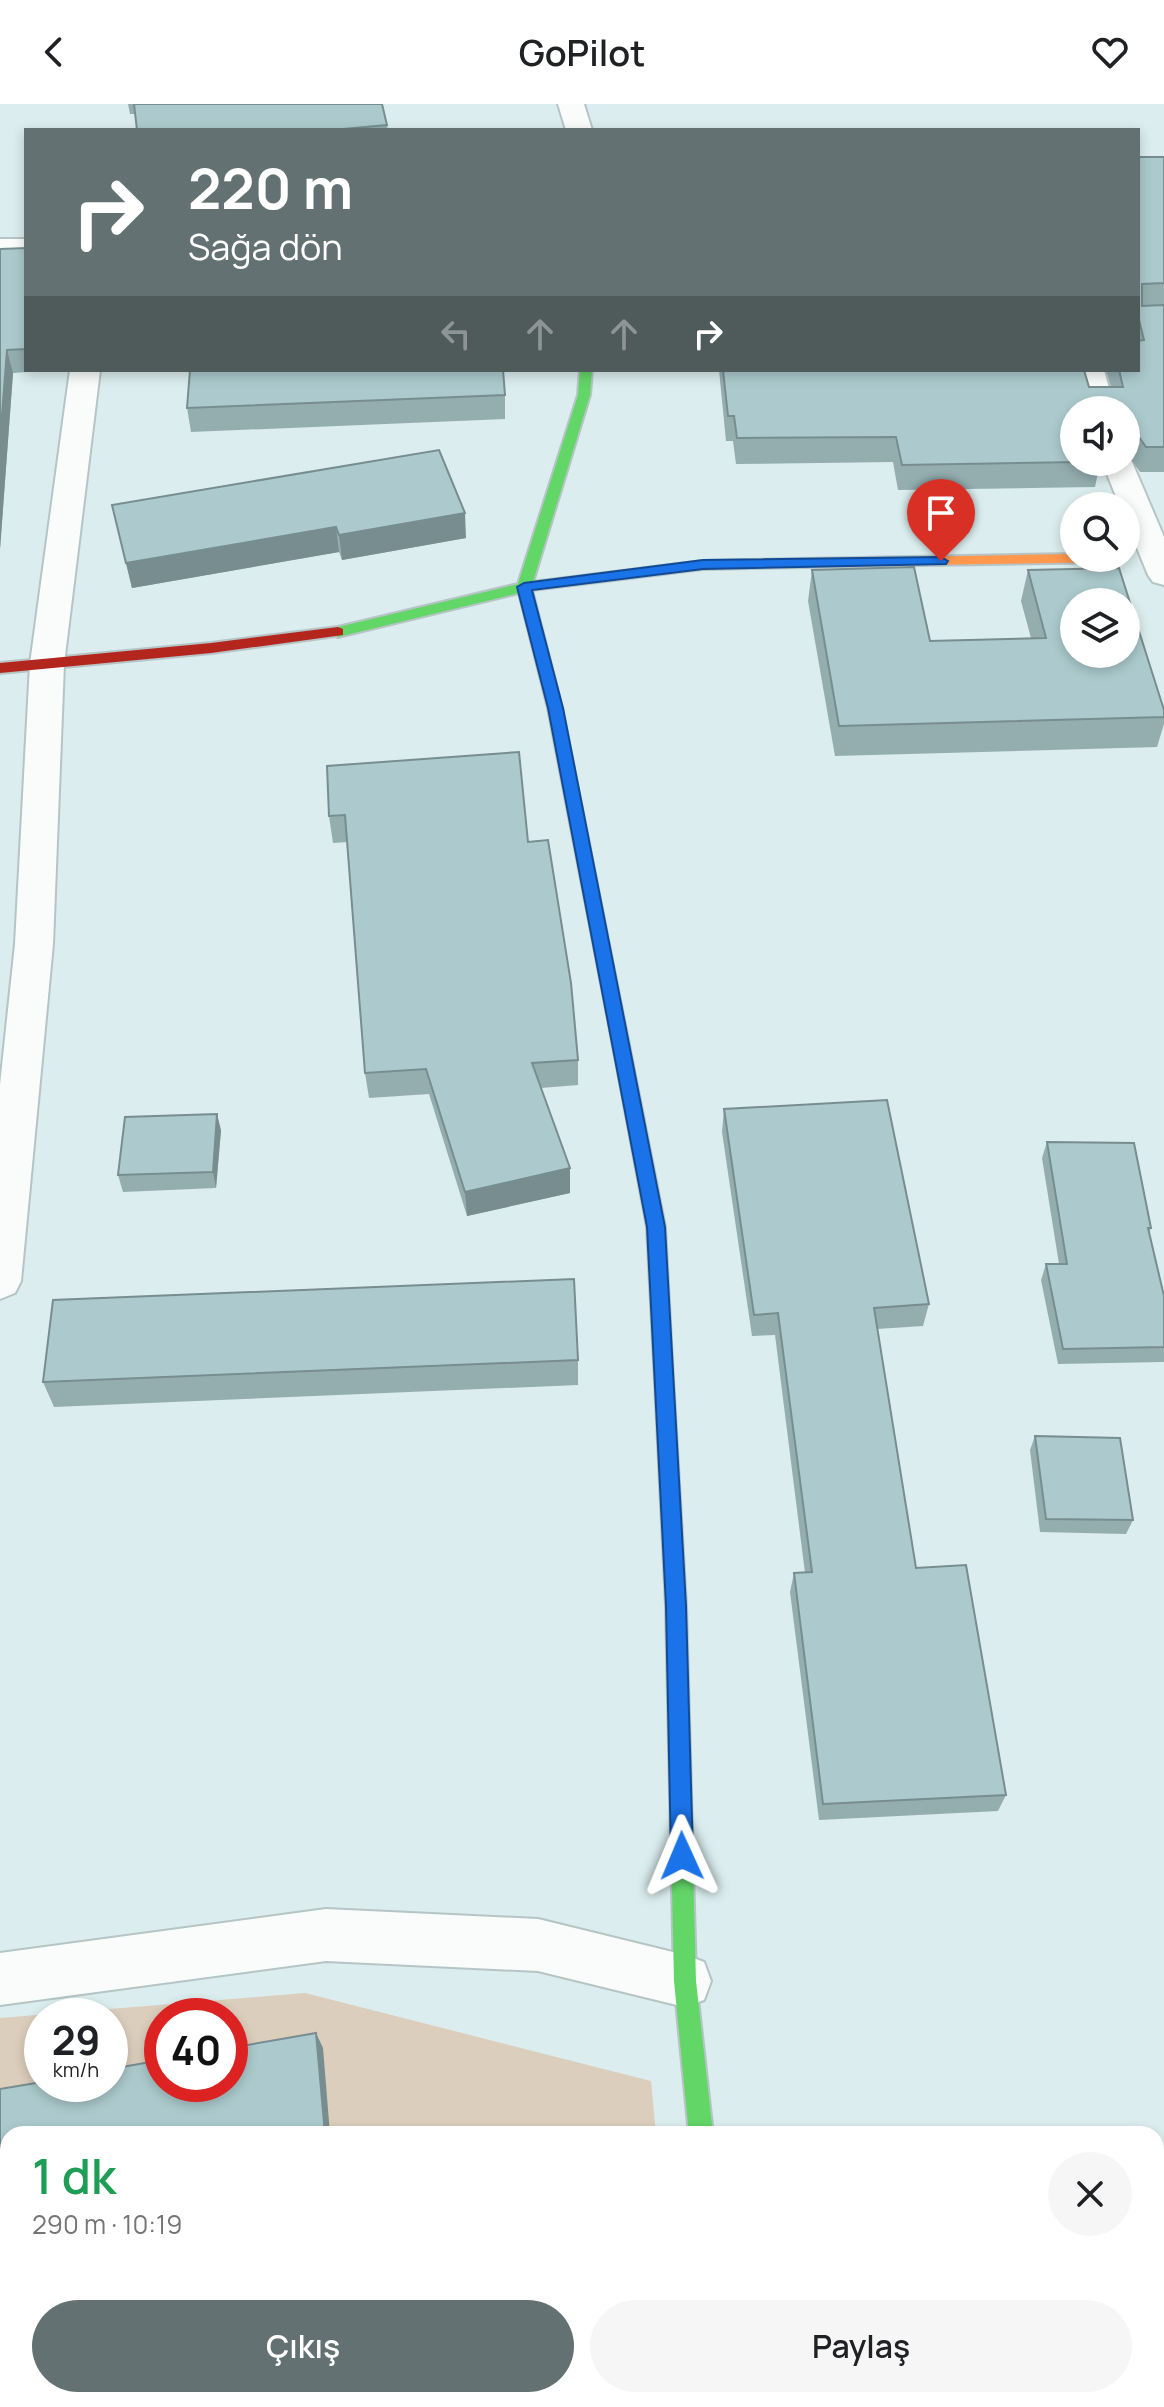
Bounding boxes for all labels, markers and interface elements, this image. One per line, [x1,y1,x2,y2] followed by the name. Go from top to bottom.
[519,28,645,77] text: GoPilot
[32,30,76,74] icon: back
[1088,30,1132,74] icon: heart
[188,149,353,226] text: 220 m
[56,160,160,264] icon: right
[188,222,343,271] text: Sağa dön
[434,312,478,356] icon: left
[518,312,562,356] icon: ahead
[602,312,646,356] icon: ahead
[686,312,730,356] icon: right
[1060,396,1140,668] map controls
[1060,396,1140,476] button: sound
[907,479,975,561] pin
[919,491,963,535] icon: arrive
[1060,492,1140,572] button: search
[1060,588,1140,668] button: layers
[640,1814,724,1898] position arrow
[144,1998,248,2102] speed limit sign: 40
[52,2012,100,2067] text: 29
[53,2056,99,2083] text: km/h
[32,2143,116,2208] text: 1 dk
[1048,2152,1132,2236] button: close
[32,2206,182,2242] text: 290 m · 10:19
[32,2300,574,2392] button: Çıkış
[590,2300,1132,2392] button: Paylaş

